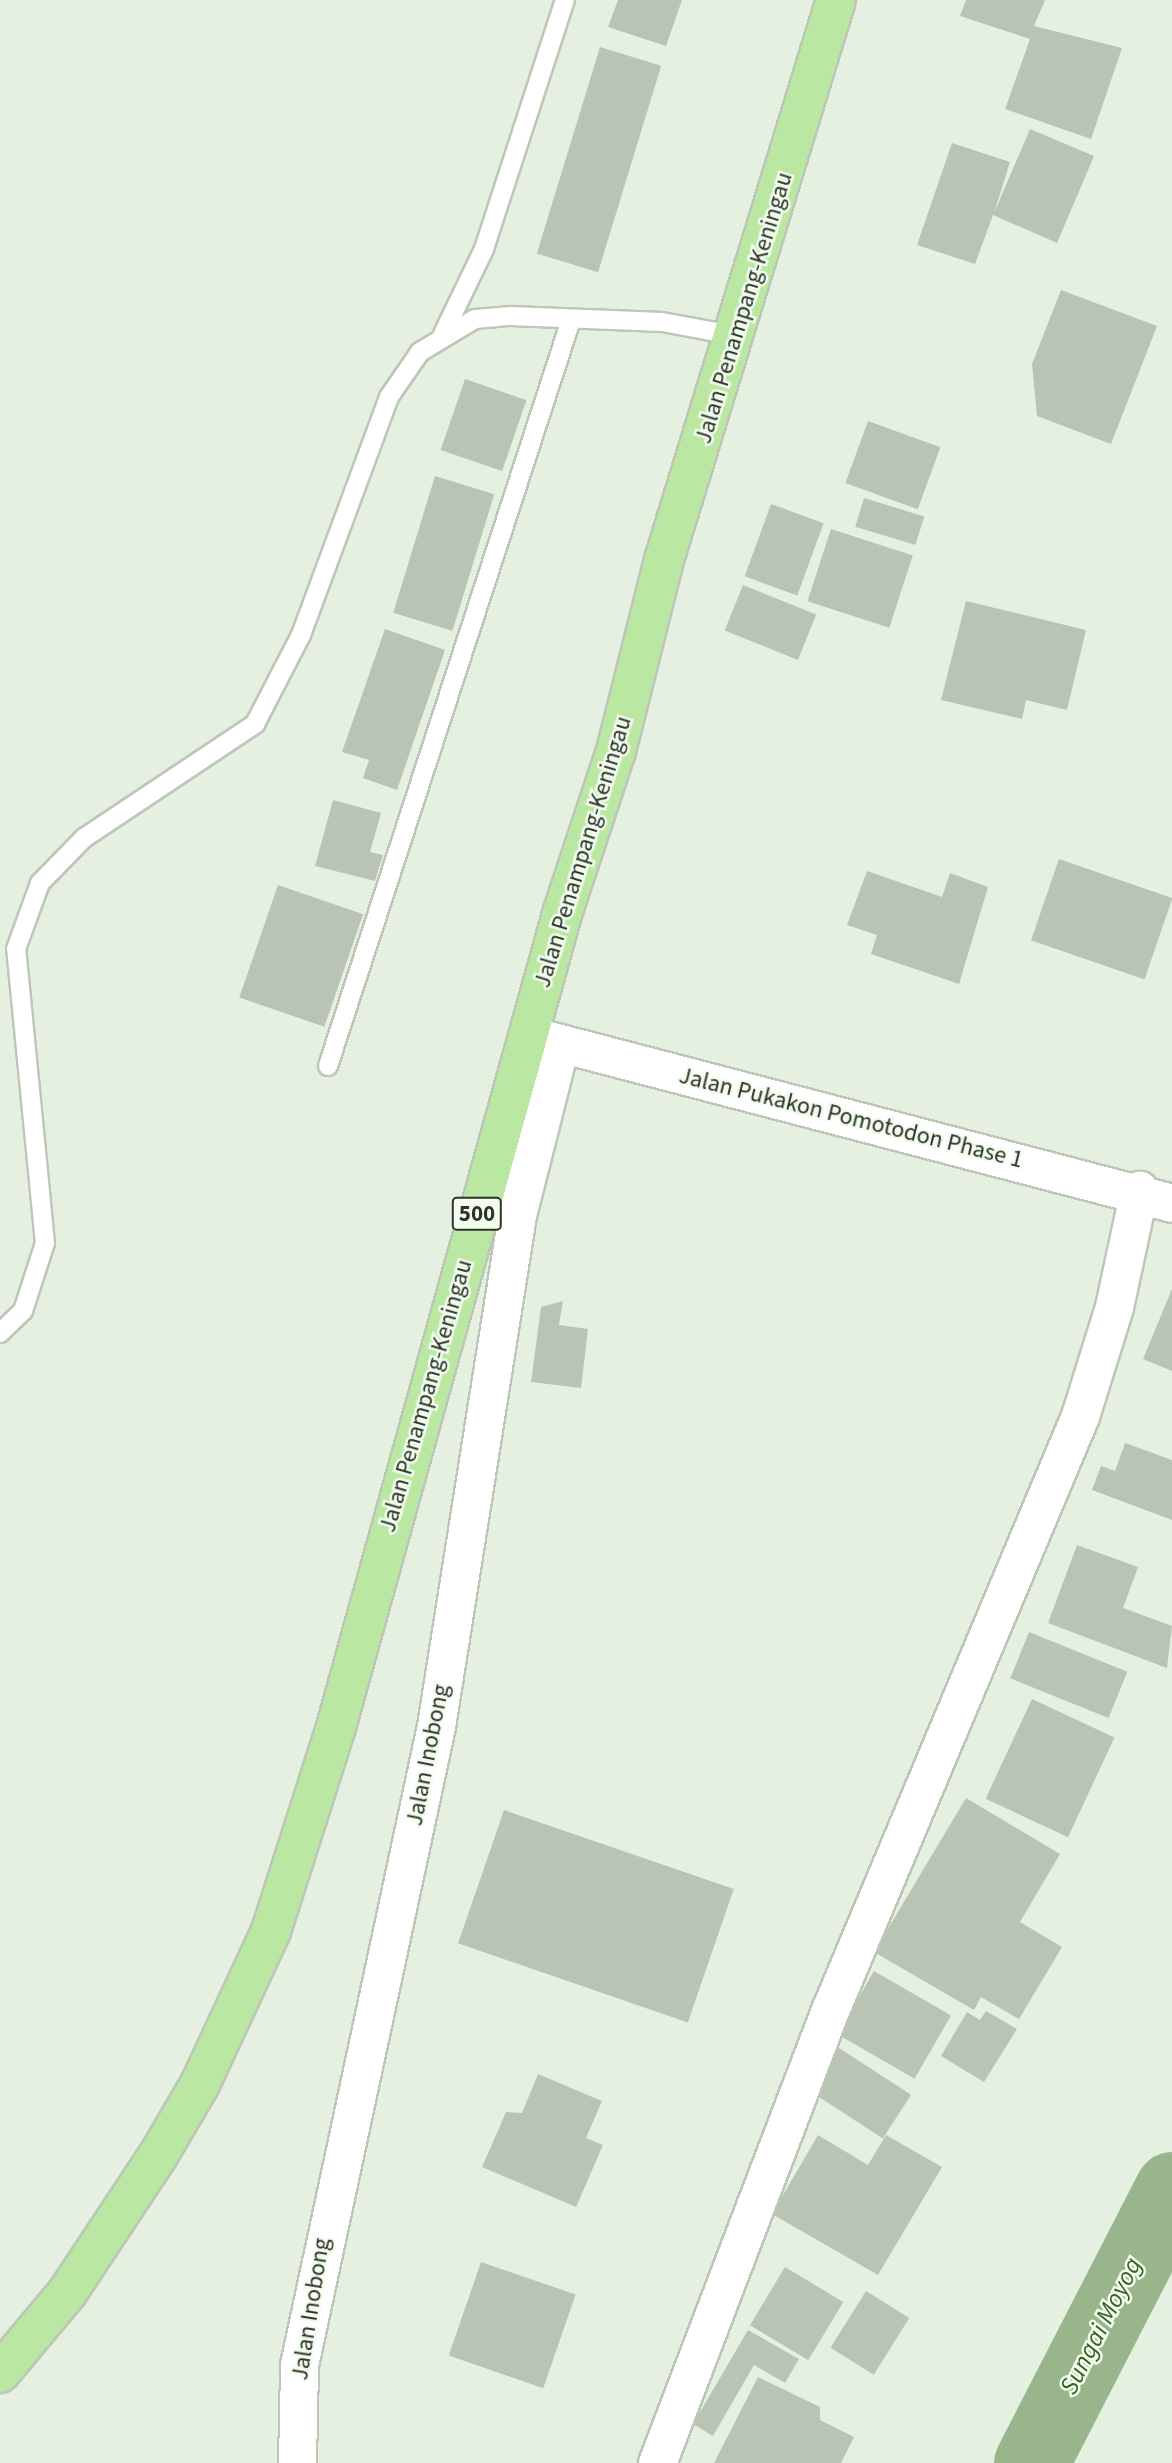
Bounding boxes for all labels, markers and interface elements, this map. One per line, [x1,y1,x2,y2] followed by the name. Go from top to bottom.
[689,169,799,447] street label: Jalan Penampang-Keningau
[528,713,638,991] street label: Jalan Penampang-Keningau
[676,1061,1026,1175] street label: Jalan Pukakon Pomotodon Phase 1
[451,1194,503,1233] road number: 500
[373,1256,479,1536] street label: Jalan Penampang-Keningau
[400,1682,456,1828] street label: Jalan Inobong
[286,2236,336,2382] street label: Jalan Inobong
[1053,2252,1149,2400] water label: Sungai Moyog

